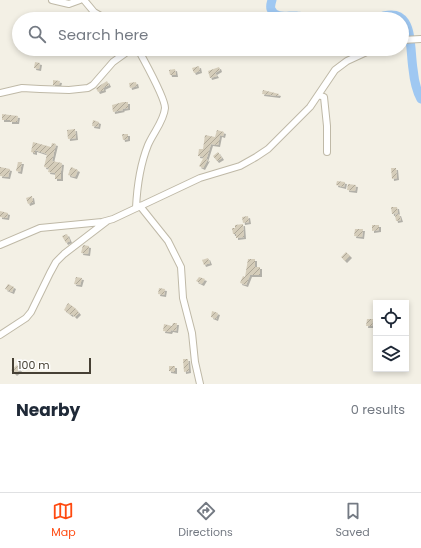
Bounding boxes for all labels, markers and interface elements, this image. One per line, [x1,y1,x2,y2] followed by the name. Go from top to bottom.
[12,12,409,56] search box
[26,23,48,45] icon: search
[58,24,148,45] text: Search here
[373,300,409,372] map controls
[373,300,409,336] button: locate
[373,336,409,372] button: layers
[12,356,91,375] scale bar
[18,357,50,373] text: 100 m
[16,398,80,422] text: Nearby
[351,400,405,419] text: 0 results
[51,500,76,541] tab: Map
[178,500,233,541] tab: Directions
[335,500,370,541] tab: Saved

